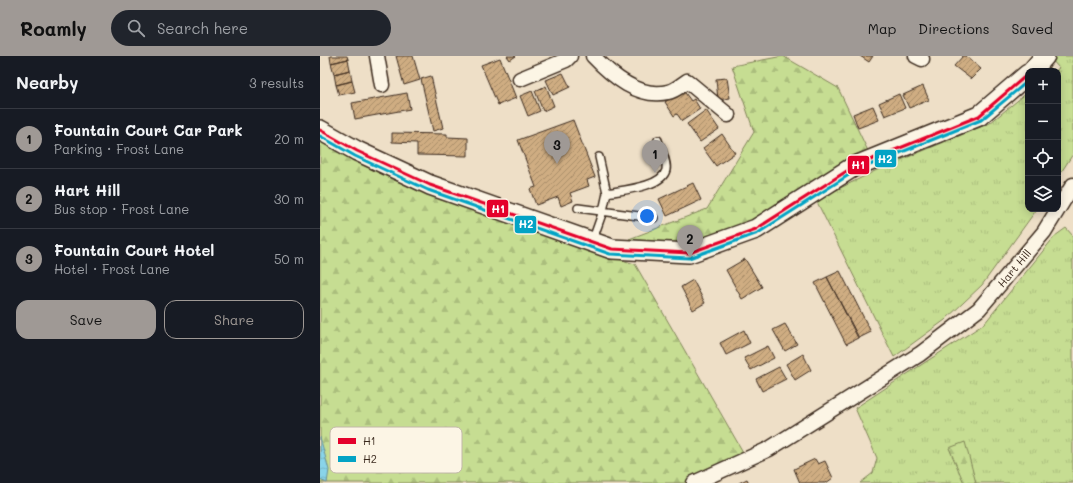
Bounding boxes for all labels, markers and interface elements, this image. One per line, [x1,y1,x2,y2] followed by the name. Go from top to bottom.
[111,10,391,46] search box
[20,16,87,41] text: Roamly
[125,17,147,39] icon: search
[157,18,248,38] text: Search here
[868,19,896,38] text: Map
[918,19,989,38] text: Directions
[1011,19,1053,38] text: Saved
[1025,68,1061,212] map controls
[1025,68,1061,104] button: +
[16,71,78,93] text: Nearby
[249,74,304,91] text: 3 results
[1025,104,1061,140] button: −
[54,120,243,140] text: Fountain Court Car Park
[26,130,32,147] text: 1
[274,130,304,147] text: 20 m
[544,131,570,164] pin: 3
[54,140,184,157] text: Parking · Frost Lane
[642,140,668,173] pin: 1
[1025,140,1061,176] button: locate
[874,149,897,168] line badge: H2
[877,151,893,166] text: H2
[847,155,870,175] line badge: H1
[851,157,865,172] text: H1
[1025,176,1061,212] button: layers
[54,180,120,200] text: Hart Hill
[25,190,33,207] text: 2
[274,190,304,207] text: 30 m
[486,199,509,218] line badge: H1
[54,200,189,217] text: Bus stop · Frost Lane
[491,201,505,216] text: H1
[637,206,657,226] your location
[514,215,537,234] line badge: H2
[518,216,534,231] text: H2
[677,225,703,258] pin: 2
[54,240,214,260] text: Fountain Court Hotel
[994,246,1034,290] street label: Hart Hill
[25,250,33,267] text: 3
[274,250,304,267] text: 50 m
[54,260,170,277] text: Hotel · Frost Lane
[16,300,156,339] button: Save
[164,300,304,339] button: Share
[330,427,462,473] legend
[363,433,376,448] text: H1
[363,451,377,466] text: H2

